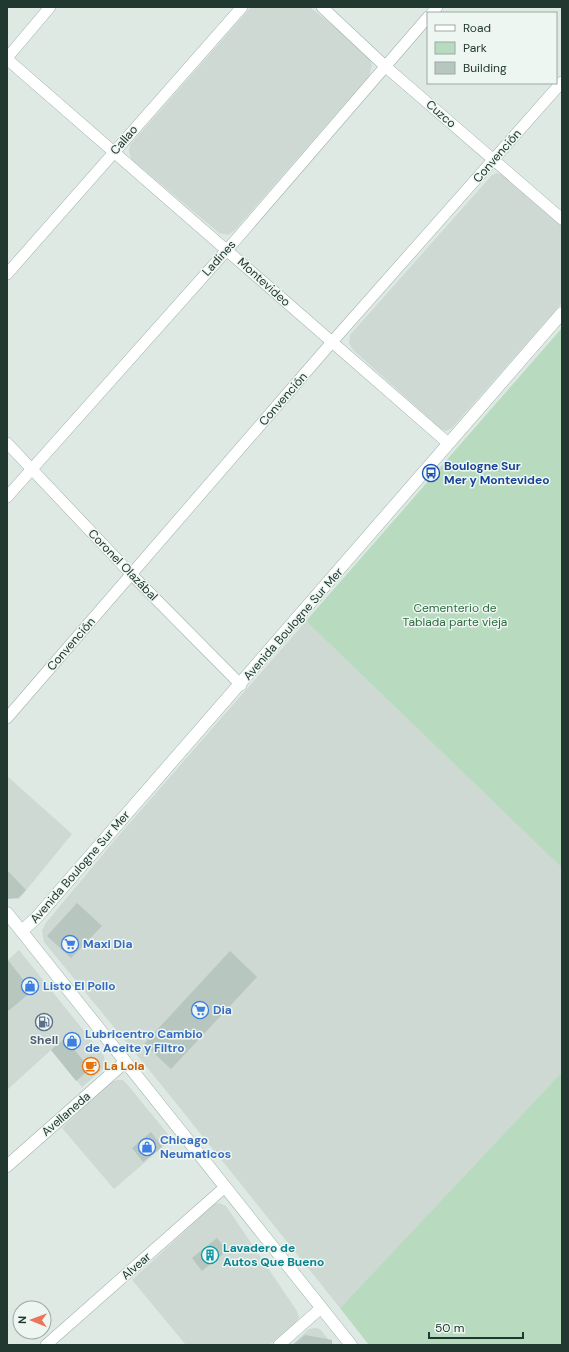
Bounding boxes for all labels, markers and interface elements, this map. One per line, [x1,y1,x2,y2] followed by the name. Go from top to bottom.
[427,12,557,84] legend
[463,20,491,36] text: Road
[463,40,487,56] text: Park
[463,60,507,76] text: Building
[423,96,459,132] street label: Cuzco
[107,122,141,158] street label: Callao
[469,126,525,186] street label: Convención
[199,237,239,279] street label: Ladines
[234,254,294,310] street label: Montevideo
[255,369,311,429] street label: Convención
[444,458,550,488] place label: Boulogne Sur Mer y Montevideo
[421,463,441,483] bus stop icon: Boulogne Sur Mer y Montevideo
[85,526,161,604] street label: Coronel Olazábal
[240,564,347,684] street label: Avenida Boulogne Sur Mer
[403,600,507,630] park label: Cementerio de Tablada parte vieja
[43,614,99,674] street label: Convención
[27,807,134,927] street label: Avenida Boulogne Sur Mer
[60,934,80,954] supermarket icon: Maxi Dia
[83,936,132,952] place label: Maxi Dia
[20,976,40,996] shop icon: Listo El Pollo
[43,978,116,994] place label: Listo El Pollo
[190,1000,210,1020] supermarket icon: Dia
[213,1002,232,1018] place label: Dia
[34,1012,54,1032] fuel station icon: Shell
[85,1026,203,1056] place label: Lubricentro Cambio de Aceite y Filtro
[62,1031,82,1051] shop icon: Lubricentro Cambio de Aceite y Filtro
[30,1032,58,1048] place label: Shell
[81,1056,101,1076] cafe icon: La Lola
[104,1058,145,1074] place label: La Lola
[38,1088,94,1140] street label: Avellaneda
[160,1132,231,1162] place label: Chicago Neumaticos
[137,1137,157,1157] shop icon: Chicago Neumaticos
[223,1240,324,1270] place label: Lavadero de Autos Que Bueno
[200,1245,220,1265] building icon: Lavadero de Autos Que Bueno
[118,1248,155,1283] street label: Alvear
[12,1300,52,1340] north arrow
[429,1314,523,1340] scale bar
[15,1316,29,1324] text: N
[435,1320,464,1336] text: 50 m

